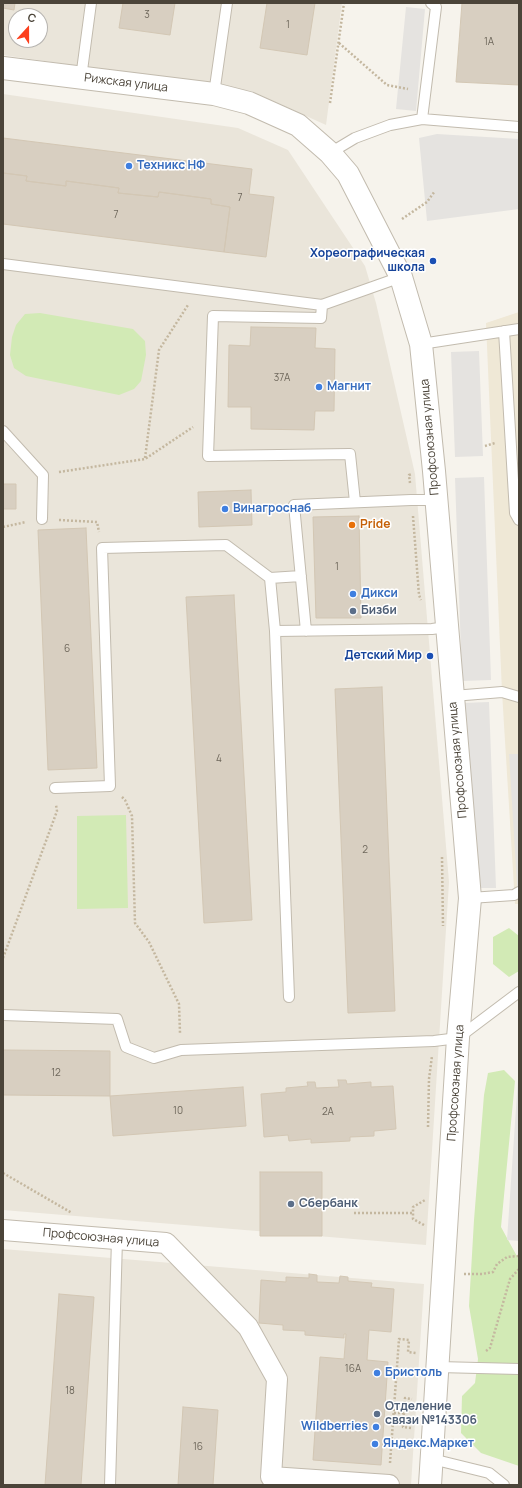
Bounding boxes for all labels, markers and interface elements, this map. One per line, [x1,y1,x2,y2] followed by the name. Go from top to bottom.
[8,8,48,48] north arrow
[26,9,39,26] text: С
[144,9,150,21] house number: 3
[286,19,290,31] house number: 1
[484,36,494,48] house number: 1А
[83,71,169,95] street label: Рижская улица
[137,159,205,173] place label: Техникс НФ
[124,161,134,171] marker: Техникс НФ
[237,192,243,204] house number: 7
[113,209,119,221] house number: 7
[310,247,425,275] place label: Хореографическая школа
[428,256,438,266] marker: Хореографическая школа
[274,372,290,384] house number: 37А
[418,378,442,496] street label: Профсоюзная улица
[327,380,371,394] place label: Магнит
[314,382,324,392] marker: Магнит
[233,502,311,516] place label: Винагроснаб
[220,504,230,514] marker: Винагроснаб
[360,518,390,532] place label: Pride
[347,520,357,530] marker: Pride
[335,561,339,573] house number: 1
[361,587,398,601] place label: Дикси
[348,589,358,599] marker: Дикси
[361,604,397,618] place label: Бизби
[348,606,358,616] marker: Бизби
[64,643,70,655] house number: 6
[344,649,422,663] place label: Детский Мир
[425,651,435,661] marker: Детский Мир
[446,701,470,819] street label: Профсоюзная улица
[216,753,222,765] house number: 4
[362,844,368,856] house number: 2
[445,1024,467,1142] street label: Профсоюзная улица
[51,1067,61,1079] house number: 12
[173,1105,183,1117] house number: 10
[322,1106,334,1118] house number: 2А
[299,1197,358,1211] place label: Сбербанк
[286,1199,296,1209] marker: Сбербанк
[42,1226,160,1250] street label: Профсоюзная улица
[345,1363,361,1375] house number: 16А
[385,1366,442,1380] place label: Бристоль
[372,1368,382,1378] marker: Бристоль
[65,1385,75,1397] house number: 18
[385,1400,477,1428] place label: Отделение связи №143306
[372,1409,382,1419] marker: Отделение связи №143306
[301,1420,368,1434] place label: Wildberries
[371,1422,381,1432] marker: Wildberries
[383,1437,474,1451] place label: Яндекс.Маркет
[370,1439,380,1449] marker: Яндекс.Маркет
[193,1441,203,1453] house number: 16

